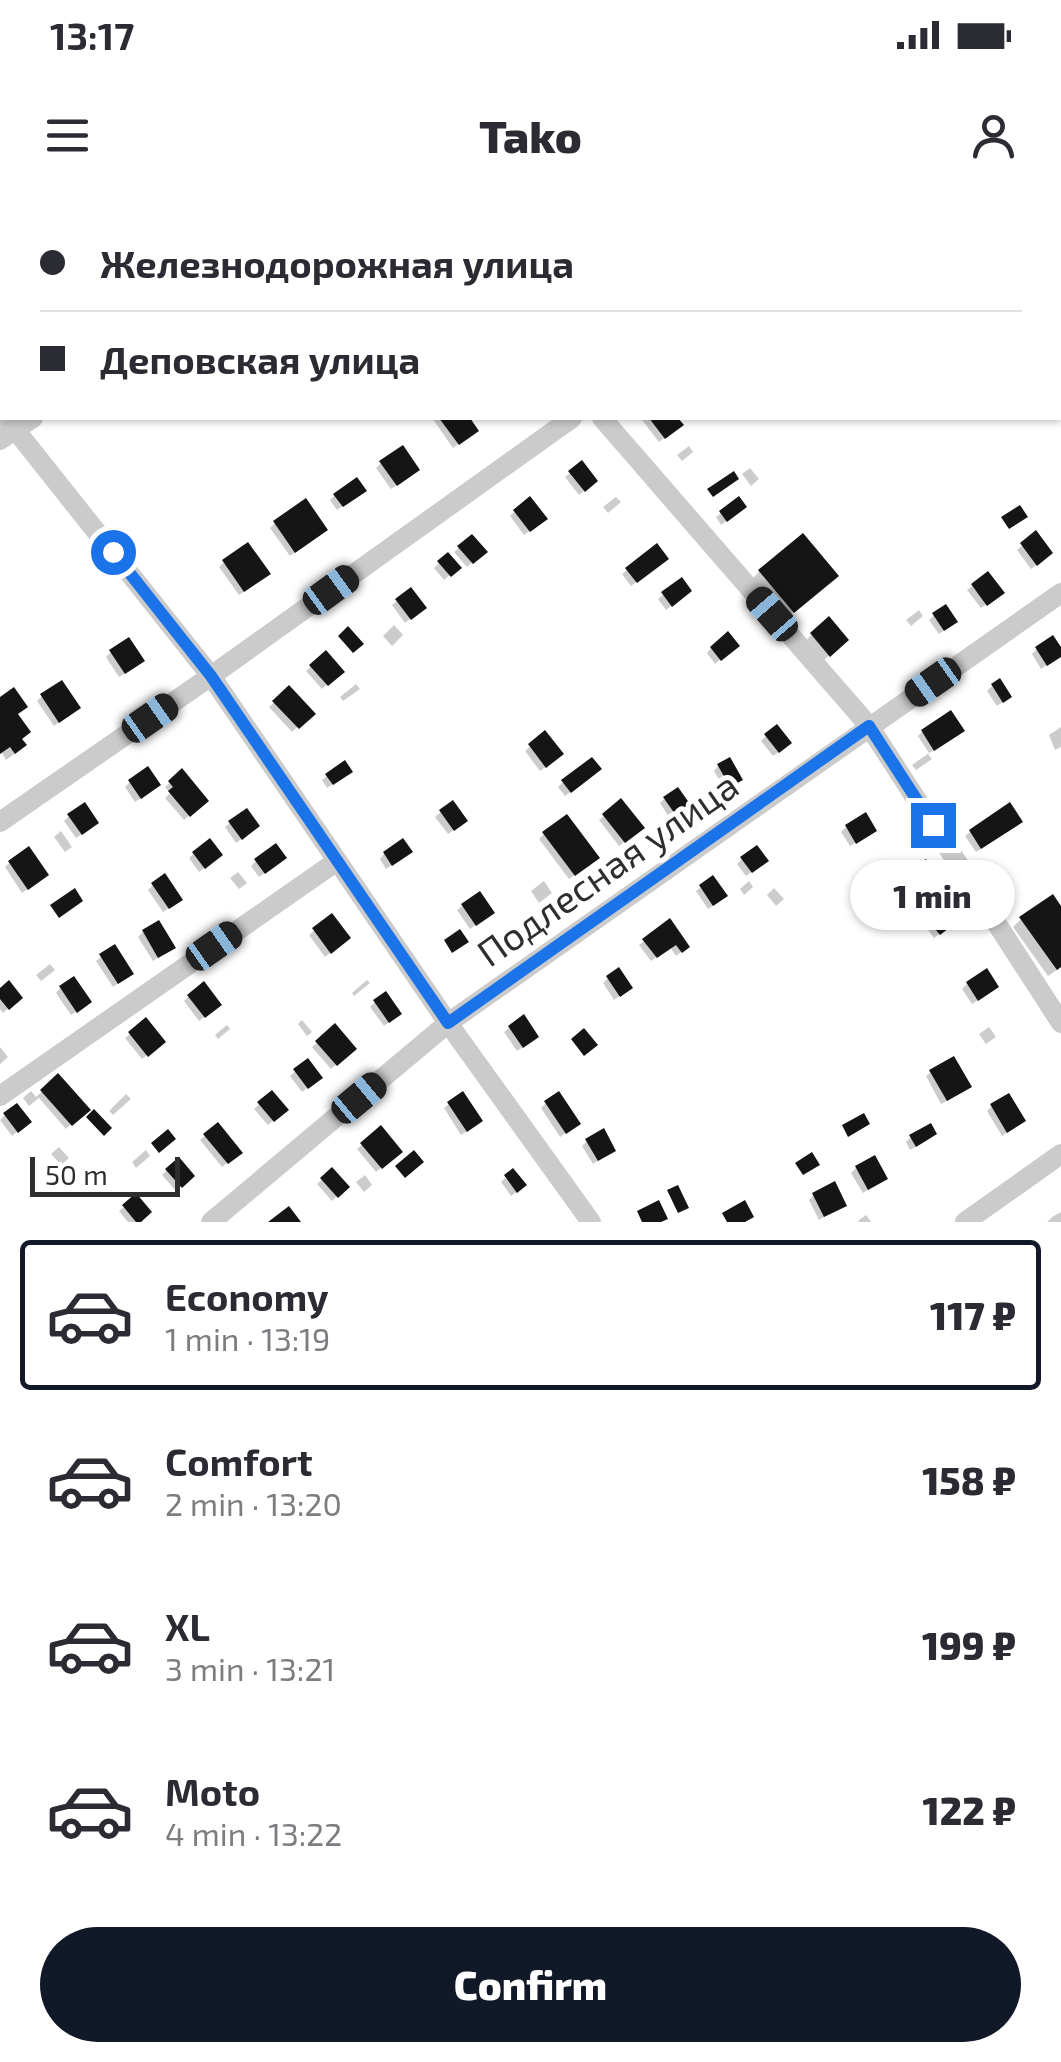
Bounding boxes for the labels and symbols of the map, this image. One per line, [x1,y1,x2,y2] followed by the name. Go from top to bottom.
[91,530,136,575] route start
[298,560,364,620] car
[741,582,803,646] car
[900,653,966,711] car
[117,689,183,747] car
[468,761,746,975] street label: Подлесная улица
[911,803,956,848] route end
[850,860,1016,930] callout: 1 min
[181,917,247,975] car
[326,1067,392,1129] car
[30,1152,180,1196] scale bar

